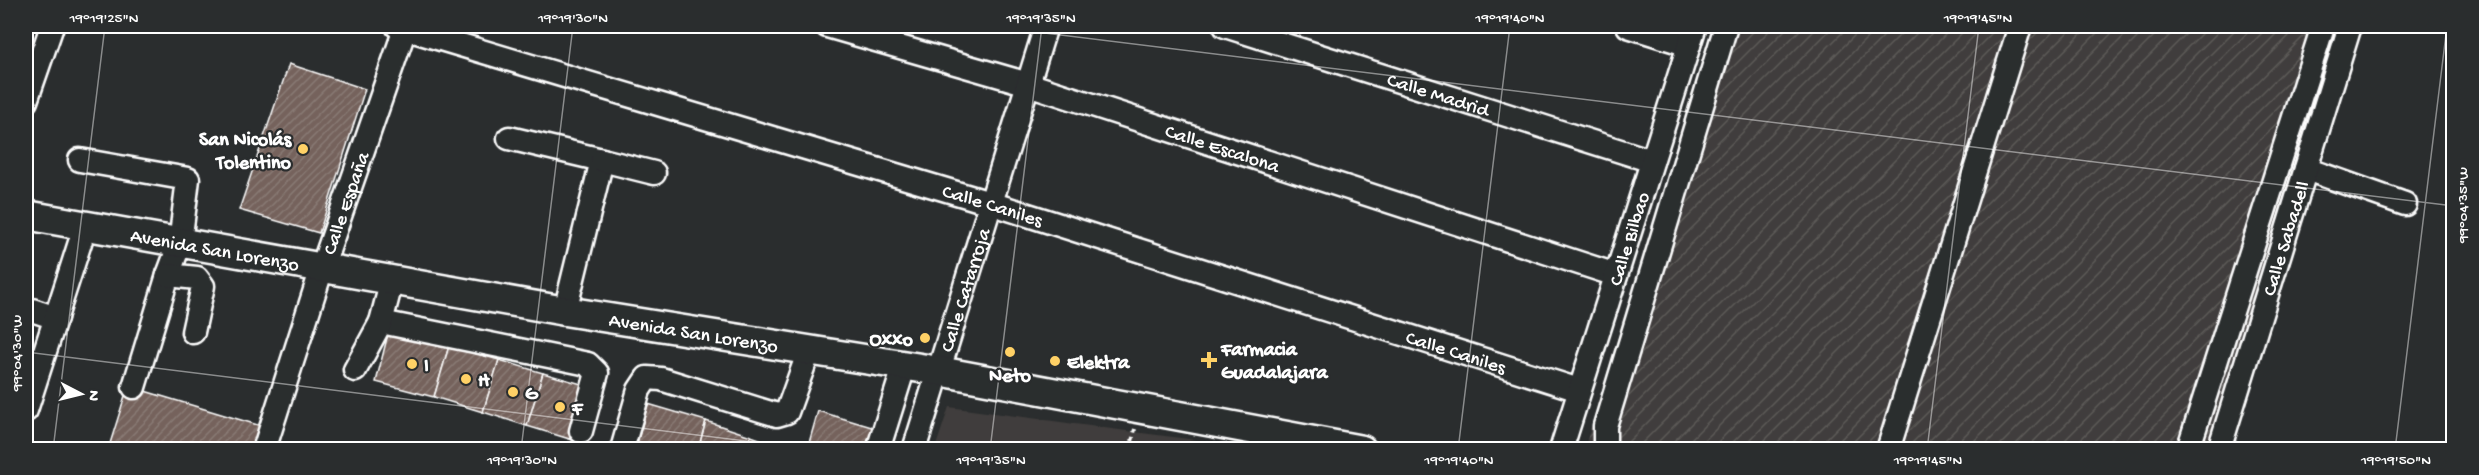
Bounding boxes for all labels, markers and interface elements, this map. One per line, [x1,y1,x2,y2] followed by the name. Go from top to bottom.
[69,10,139,28] text: 19°19'25"N
[537,10,608,28] text: 19°19'30"N
[1005,10,1076,28] text: 19°19'35"N
[1474,10,1545,28] text: 19°19'40"N
[1943,10,2013,28] text: 19°19'45"N
[1384,70,1494,124] street label: Calle Madrid
[1162,121,1283,180] street label: Calle Escalona
[199,130,293,176] place label: San Nicolás Tolentino
[296,142,310,156] marker: San Nicolás Tolentino
[319,149,377,258] street label: Calle España
[2455,167,2473,244] text: 99°04'35"W
[2259,179,2316,299] street label: Calle Sabadell
[939,181,1045,234] street label: Calle Caniles
[1606,190,1657,289] street label: Calle Bilbao
[937,225,998,355] street label: Calle Catarroja
[128,226,301,278] street label: Avenida San Lorenzo
[607,310,780,360] street label: Avenida San Lorenzo
[9,315,27,392] text: 99°04'30"W
[1402,328,1509,381] street label: Calle Caniles
[870,330,914,353] place label: Oxxo
[918,331,932,345] marker: Oxxo
[1220,340,1328,386] place label: Farmacia Guadalajara
[1003,345,1017,359] marker: Neto
[1067,353,1130,376] place label: Elektra
[1202,353,1216,367] marker: Farmacia Guadalajara
[1048,354,1062,368] marker: Elektra
[424,356,429,379] place label: I
[405,357,419,371] marker: I
[51,364,111,424] north arrow
[989,366,1032,389] place label: Neto
[478,371,490,394] place label: H
[459,372,473,386] marker: H
[525,384,539,407] place label: G
[506,385,520,399] marker: G
[82,389,102,402] text: N
[571,399,584,422] place label: F
[553,400,567,414] marker: F
[486,452,557,470] text: 19°19'30"N
[955,452,1026,470] text: 19°19'35"N
[1423,452,1494,470] text: 19°19'40"N
[1893,452,1963,470] text: 19°19'45"N
[2360,452,2431,470] text: 19°19'50"N

